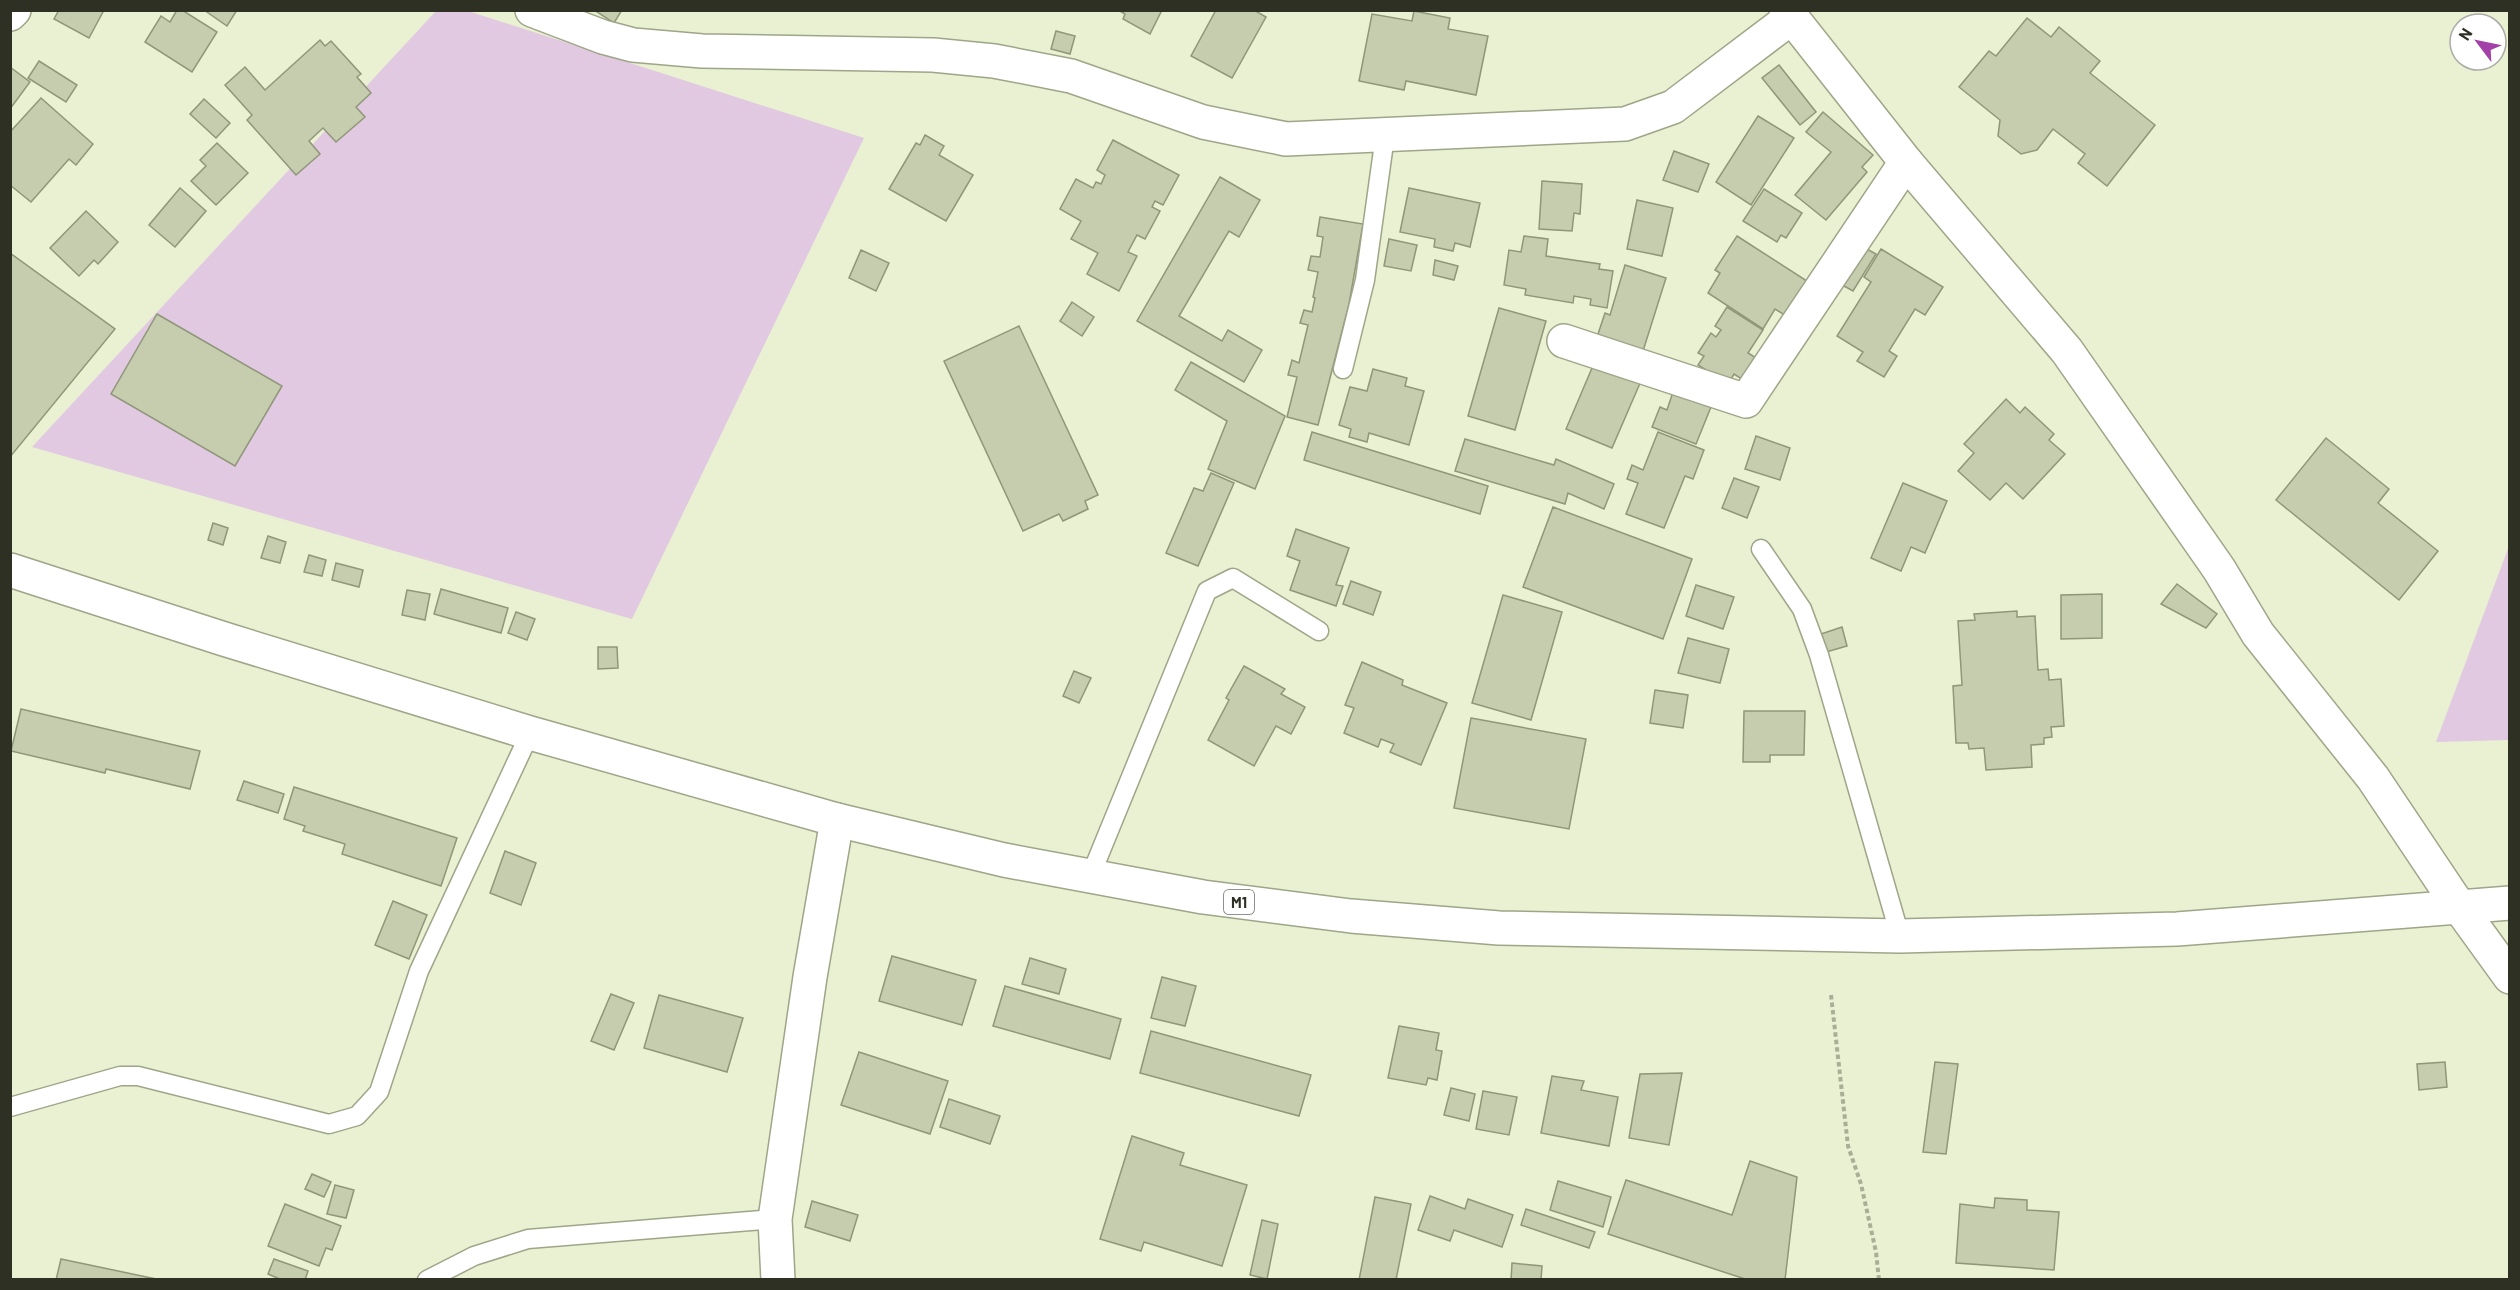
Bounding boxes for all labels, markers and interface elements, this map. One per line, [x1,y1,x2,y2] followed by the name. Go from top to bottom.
[2448,12,2508,72] north arrow
[2454,24,2476,43] text: N
[1224,890,1254,914] road number: M1

